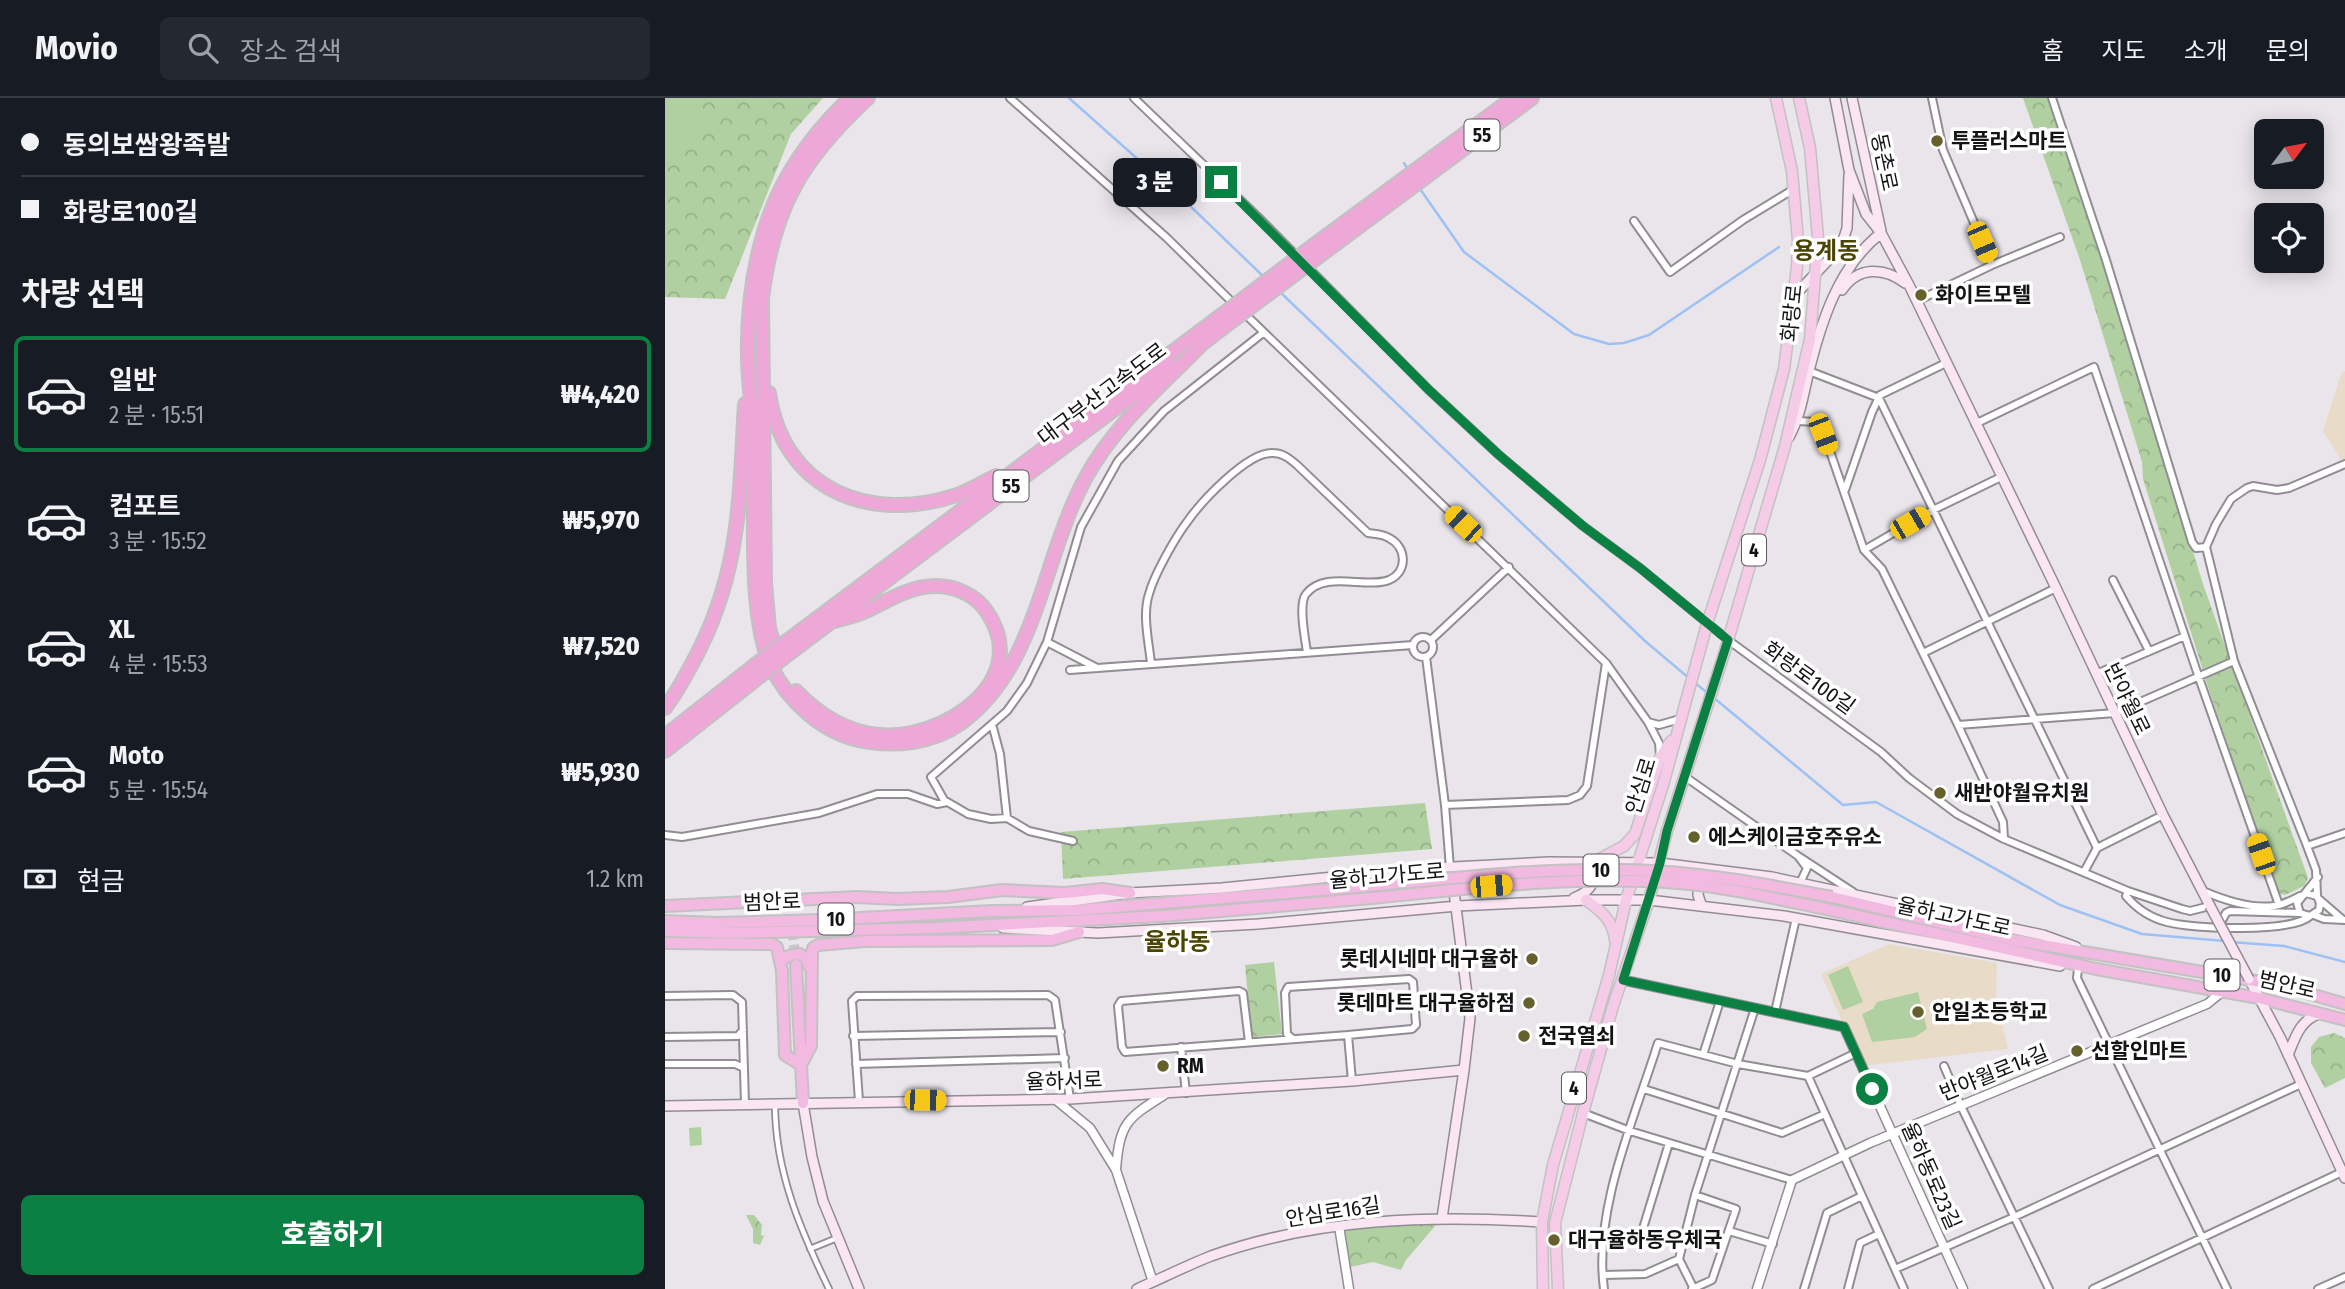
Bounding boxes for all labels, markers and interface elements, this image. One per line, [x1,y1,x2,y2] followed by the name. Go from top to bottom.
[160,17,650,80] search box
[35,28,118,68] text: Movio
[184,29,222,67] icon: search
[240,36,342,67] text: 장소 검색
[2041,37,2063,65] text: 홈
[2101,37,2146,65] text: 지도
[2184,37,2228,65] text: 소개
[2266,37,2310,65] text: 문의
[2254,119,2324,189] north arrow
[2254,119,2324,273] map controls
[1465,120,1499,150] road number: 55
[1951,128,2067,154] place label: 투플러스마트
[63,130,230,161] text: 동의보쌈왕족발
[1865,131,1903,193] street label: 동촌로
[1929,133,1945,149] marker: 투플러스마트
[1113,158,1197,206] callout: 3 분
[1205,166,1237,198] route end
[1137,168,1173,196] text: 3 분
[63,197,198,228] text: 화랑로100길
[2254,203,2324,273] button: locate
[1965,219,2000,265] car
[1793,237,1859,265] district label: 용계동
[21,275,145,313] text: 차량 선택
[1935,282,2032,308] place label: 화이트모텔
[1776,283,1808,343] street label: 화랑로
[1913,287,1929,303] marker: 화이트모텔
[1032,337,1172,451] street label: 대구부산고속도로
[25,363,88,426] icon: car
[109,365,157,396] text: 일반
[561,379,640,410] text: ₩4,420
[109,401,204,429] text: 2 분 · 15:51
[1806,411,1841,457] car
[993,470,1029,502] road number: 55
[25,489,88,552] icon: car
[109,491,181,522] text: 컴포트
[1441,502,1486,546] car
[1887,503,1934,543] car
[562,505,640,536] text: ₩5,970
[109,527,207,555] text: 3 분 · 15:52
[1742,534,1766,565] road number: 4
[109,614,135,645] text: XL
[25,615,88,678] icon: car
[563,631,640,662] text: ₩7,520
[1758,636,1860,720] street label: 화랑로100길
[109,650,208,678] text: 4 분 · 15:53
[2098,659,2156,739] street label: 반야월로
[109,740,164,771] text: Moto
[25,741,88,804] icon: car
[1620,754,1662,818] street label: 안심로
[561,757,640,788] text: ₩5,930
[109,776,208,804] text: 5 분 · 15:54
[1954,780,2089,806] place label: 새반야월유치원
[1932,785,1948,801] marker: 새반야월유치원
[1708,824,1882,850] place label: 에스케이금호주유소
[1686,829,1702,845] marker: 에스케이금호주유소
[2245,831,2278,877] car
[1583,855,1619,886] road number: 10
[1328,858,1446,894] street label: 율하고가도로
[21,860,59,898] icon: cash
[586,865,644,893] text: 1.2 km
[77,866,125,897] text: 현금
[1470,874,1513,898] car
[743,888,801,916] street label: 범안로
[1895,892,2013,942] street label: 율하고가도로
[819,904,853,934] road number: 10
[1144,928,1210,956] district label: 율하동
[1340,946,1518,972] place label: 롯데시네마 대구율하
[1524,951,1540,967] marker: 롯데시네마 대구율하
[2205,960,2239,990] road number: 10
[2256,966,2318,1004] street label: 범안로
[1337,990,1515,1016] place label: 롯데마트 대구율하점
[1521,995,1537,1011] marker: 롯데마트 대구율하점
[1932,999,2048,1025] place label: 안일초등학교
[1910,1004,1926,1020] marker: 안일초등학교
[1538,1023,1615,1049] place label: 전국열쇠
[1516,1028,1532,1044] marker: 전국열쇠
[2091,1038,2188,1064] place label: 선할인마트
[1936,1039,2052,1107] street label: 반야월로14길
[2069,1043,2085,1059] marker: 선할인마트
[1177,1053,1204,1079] place label: RM
[1155,1058,1171,1074] marker: RM
[1025,1067,1103,1095] street label: 율하서로
[1562,1072,1586,1104] road number: 4
[1856,1073,1888,1105] route start
[904,1089,947,1111] car
[1896,1118,1966,1234] street label: 율하동로23길
[1284,1192,1382,1232] street label: 안심로16길
[21,1195,644,1275] button: 호출하기
[1568,1227,1723,1253] place label: 대구율하동우체국
[1546,1232,1562,1248] marker: 대구율하동우체국

